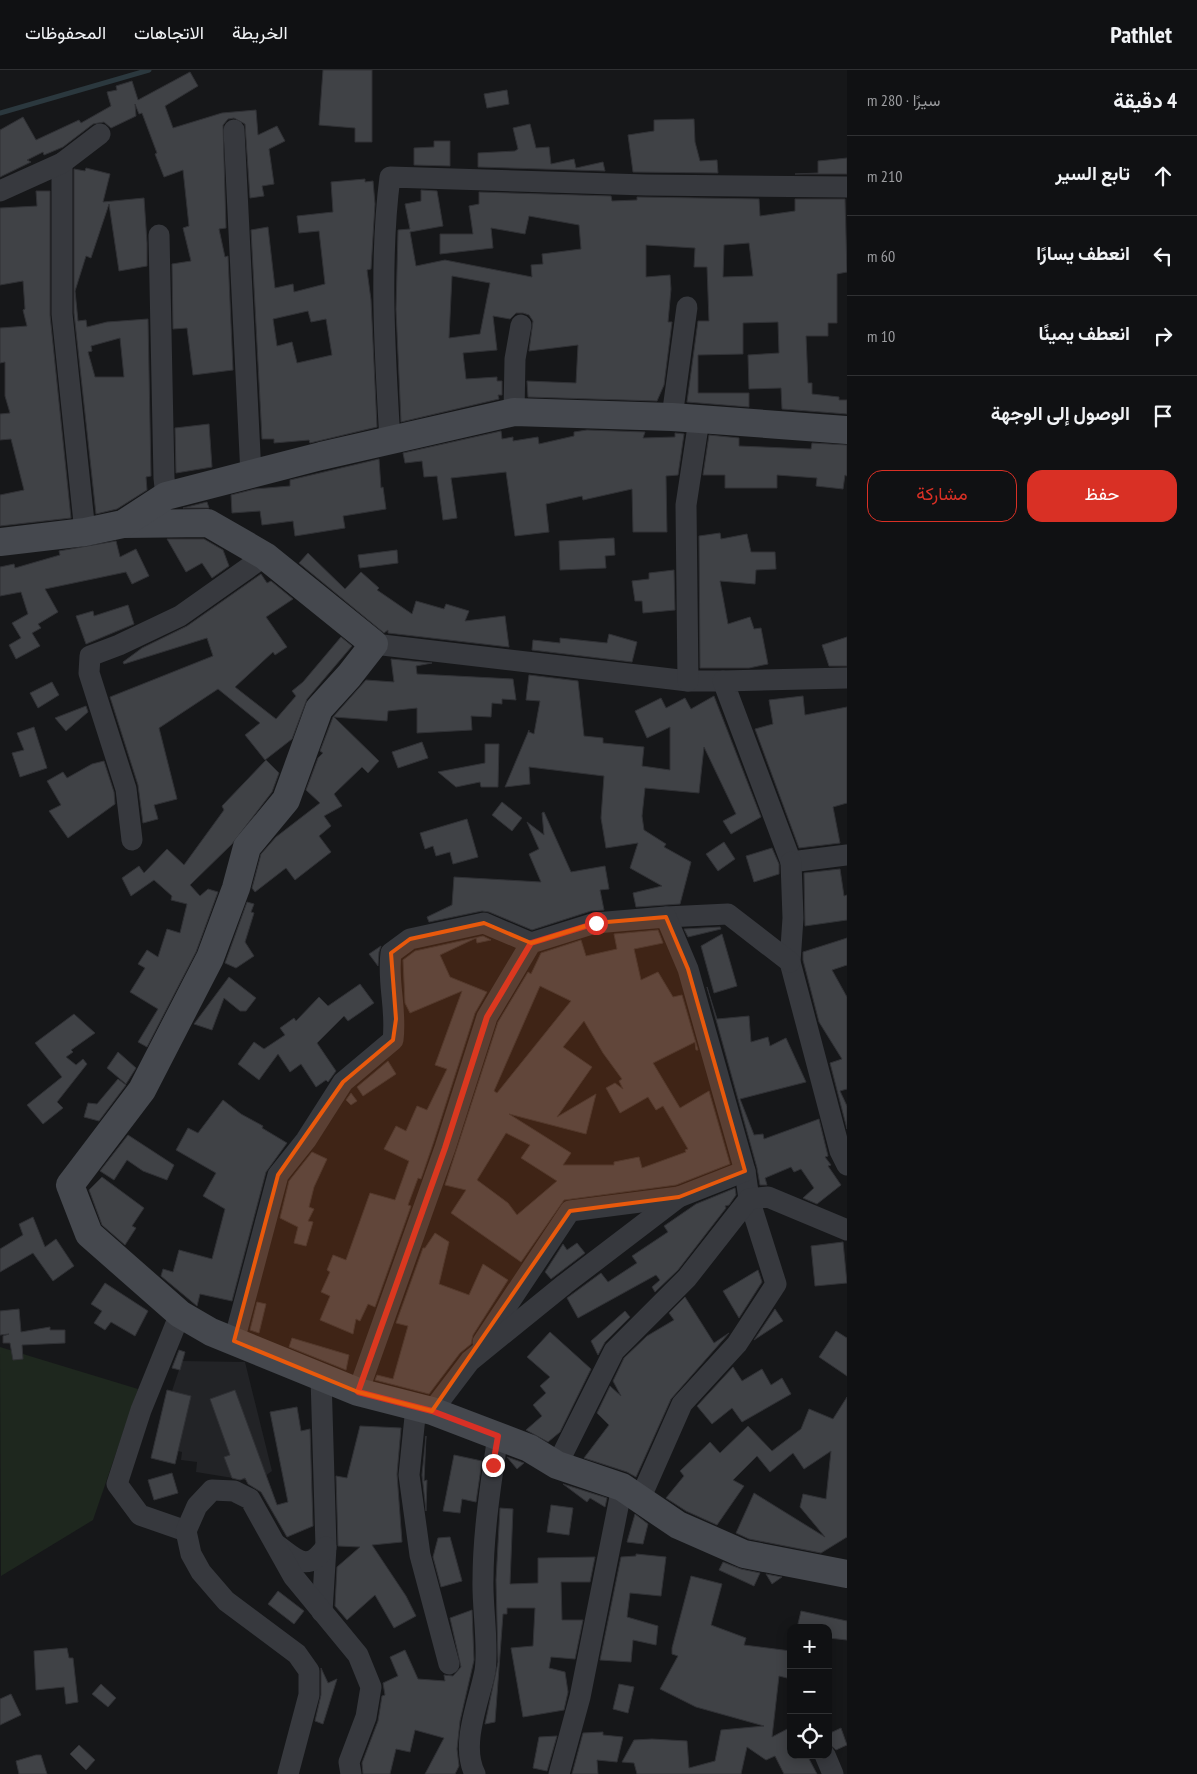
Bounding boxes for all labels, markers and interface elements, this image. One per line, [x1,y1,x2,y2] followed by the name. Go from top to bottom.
[1110,19,1172,50] text: Pathlet
[25,21,106,44] text: المحفوظات
[134,21,204,44] text: الاتجاهات
[232,21,288,44] text: الخريطة
[1113,87,1177,114] text: 4 دقيقة
[867,90,940,110] text: سيرًا · 280 m
[1055,161,1130,185] text: تابع السير
[1149,162,1177,190] icon: ahead
[867,166,902,186] text: 210 m
[1036,241,1130,265] text: انعطف يسارًا
[1149,242,1177,270] icon: left
[867,246,895,266] text: 60 m
[1039,321,1130,345] text: انعطف يمينًا
[1149,322,1177,350] icon: right
[867,326,895,346] text: 10 m
[991,401,1130,425] text: الوصول إلى الوجهة
[1149,402,1177,430] icon: arrive
[867,470,1017,522] button: مشاركة
[1027,470,1177,522] button: حفظ
[585,912,608,935] route start
[482,1454,505,1477] route end
[787,1624,832,1759] map controls
[787,1624,832,1669] button: +
[787,1669,832,1714] button: −
[787,1714,832,1759] button: locate

